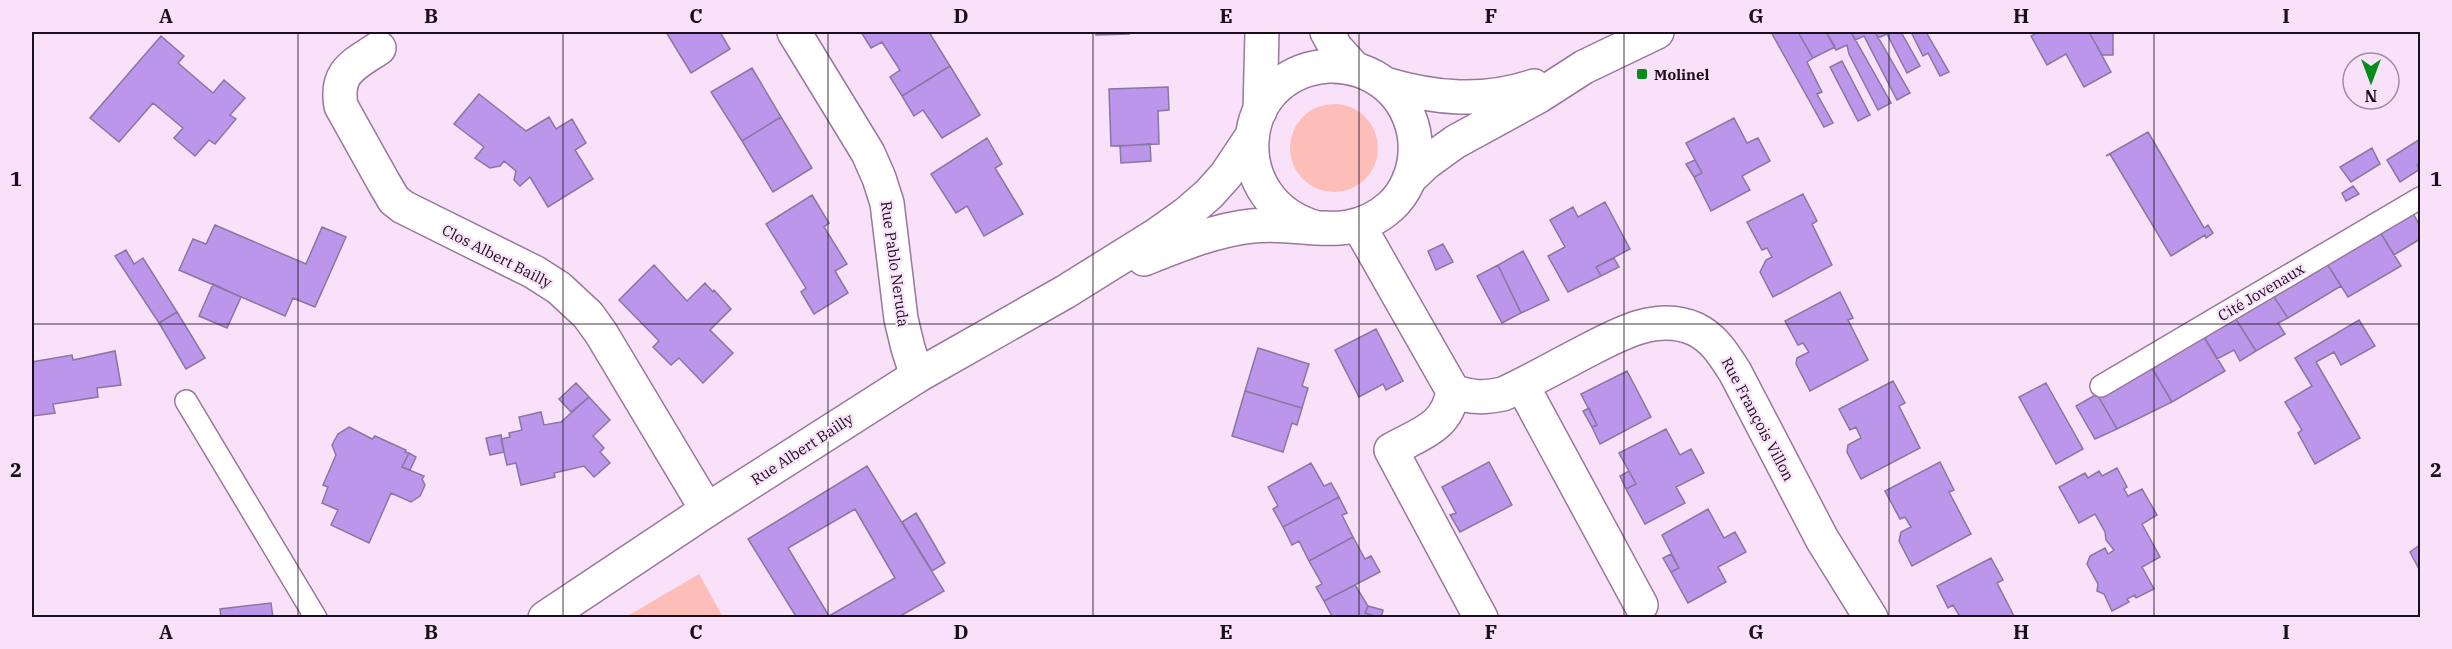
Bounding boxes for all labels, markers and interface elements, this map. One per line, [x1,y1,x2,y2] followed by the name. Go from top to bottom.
[159,2,173,29] text: A
[424,2,438,29] text: B
[689,2,703,29] text: C
[953,2,969,29] text: D
[1219,2,1233,29] text: E
[1485,2,1497,29] text: F
[1748,2,1764,29] text: G
[2013,2,2029,29] text: H
[2282,2,2290,29] text: I
[2341,51,2401,111] north arrow
[1654,65,1710,84] place label: Molinel
[1635,67,1649,81] marker: Molinel
[2365,86,2377,106] text: N
[10,165,22,192] text: 1
[2430,165,2442,192] text: 1
[877,200,913,328] street label: Rue Pablo Neruda
[439,220,555,292] street label: Clos Albert Bailly
[2214,259,2308,325] street label: Cité Jovenaux
[1717,354,1799,484] street label: Rue François Villon
[747,409,857,489] street label: Rue Albert Bailly
[10,456,22,483] text: 2
[2430,456,2442,483] text: 2
[159,618,173,645] text: A
[424,618,438,645] text: B
[689,618,703,645] text: C
[953,618,969,645] text: D
[1219,618,1233,645] text: E
[1485,618,1497,645] text: F
[1748,618,1764,645] text: G
[2013,618,2029,645] text: H
[2282,618,2290,645] text: I

